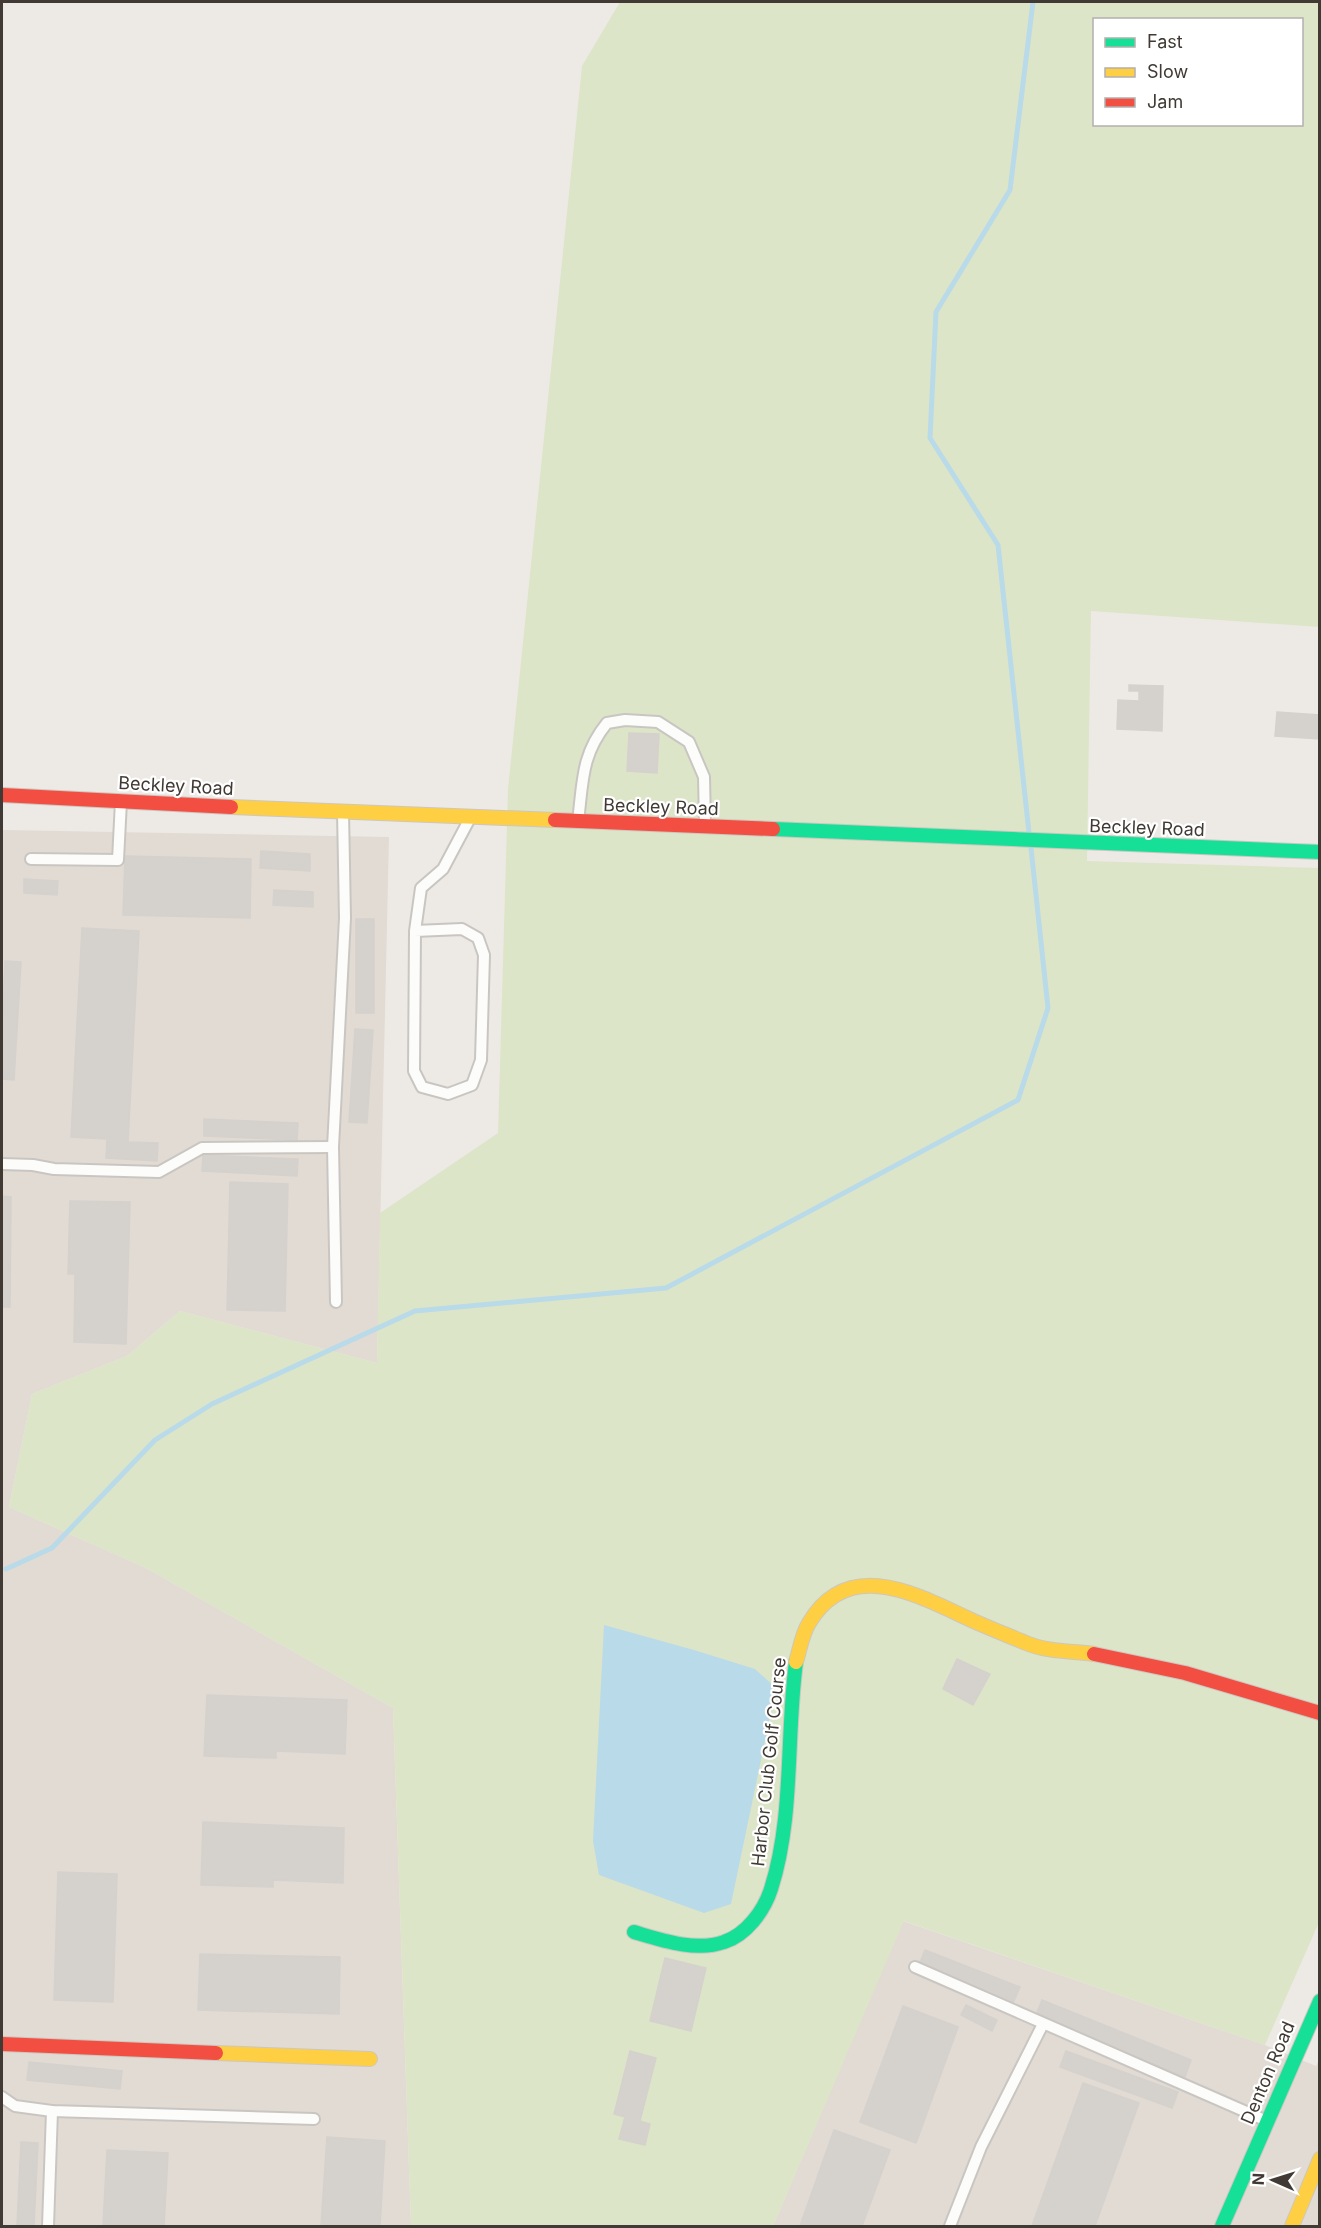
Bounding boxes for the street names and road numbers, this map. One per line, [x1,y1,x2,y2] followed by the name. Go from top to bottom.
[118,772,234,799] street label: Beckley Road
[603,794,719,819] street label: Beckley Road
[1089,815,1205,840] street label: Beckley Road
[747,1656,790,1868] street label: Harbor Club Golf Course
[1236,2018,1299,2127] street label: Denton Road

